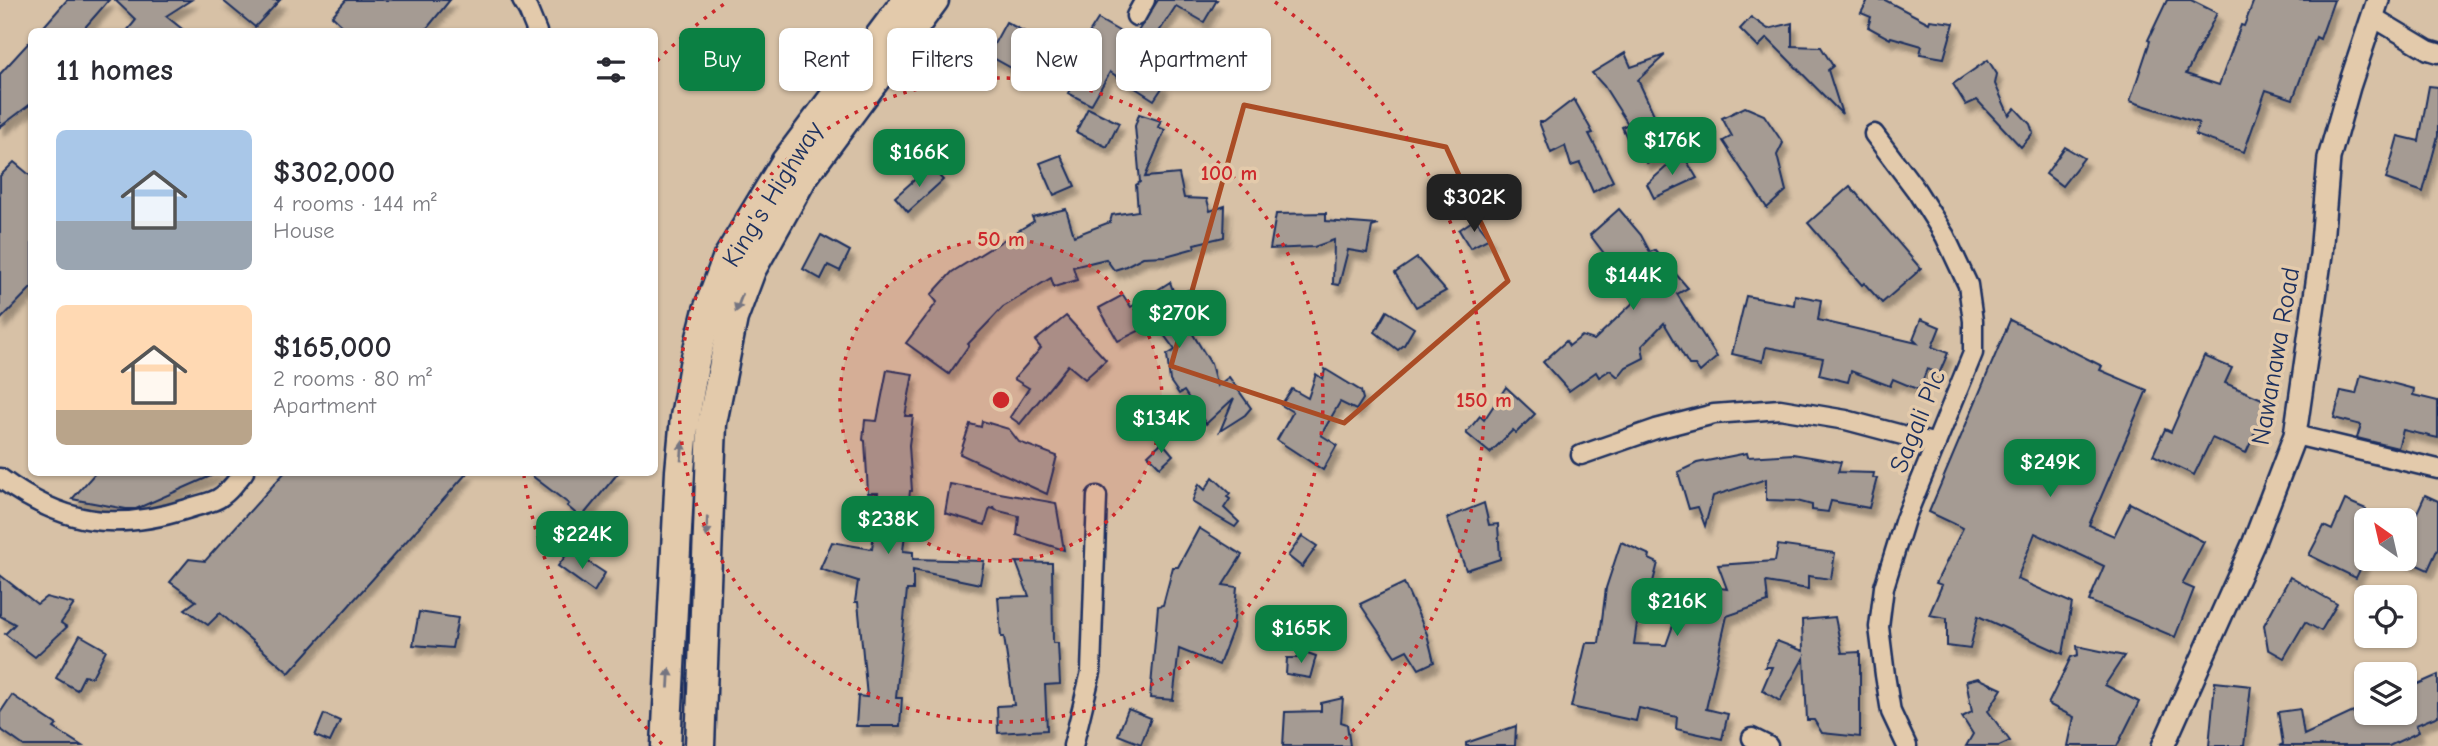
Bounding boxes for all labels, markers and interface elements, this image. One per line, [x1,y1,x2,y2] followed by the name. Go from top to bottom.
[679,28,765,91] chip: Buy
[779,28,873,91] chip: Rent
[887,28,997,91] chip: Filters
[1011,28,1102,91] chip: New
[1116,28,1271,91] chip: Apartment
[592,51,630,89] icon: filters
[56,53,173,88] text: 11 homes
[716,116,830,273] street label: King's Highway
[1623,118,1721,177] pin: $176K
[1643,126,1701,153] text: $176K
[870,130,968,189] pin: $166K
[889,138,949,165] text: $166K
[273,155,395,190] text: $302,000
[112,158,196,242] icon: home
[1201,161,1257,185] text: 100 m
[1425,174,1523,234] pin: $302K
[1443,183,1505,210] text: $302K
[273,190,437,217] text: 4 rooms · 144 m²
[273,217,335,244] text: House
[977,227,1025,251] text: 50 m
[1584,252,1682,312] pin: $144K
[1604,261,1662,288] text: $144K
[2246,265,2306,447] street label: Nawanawa Road
[1130,290,1228,350] pin: $270K
[733,293,744,314] one-way arrow
[1148,299,1210,326] text: $270K
[273,330,392,365] text: $165,000
[112,333,196,417] icon: home
[273,365,432,392] text: 2 rooms · 80 m²
[1884,366,1952,477] street label: Sagali Plc
[989,388,1013,412] centre of rings
[1456,388,1512,412] text: 150 m
[273,392,376,419] text: Apartment
[1112,396,1210,455] pin: $134K
[1132,404,1190,431] text: $134K
[677,439,688,461] one-way arrow
[2001,440,2099,499] pin: $249K
[2020,448,2080,475] text: $249K
[839,496,937,556] pin: $238K
[857,505,919,532] text: $238K
[2354,508,2417,570] north arrow
[2354,508,2417,725] map controls
[533,512,631,571] pin: $224K
[702,517,713,539] one-way arrow
[552,520,612,547] text: $224K
[1628,578,1726,638] pin: $216K
[2354,585,2417,648] button: locate
[1647,587,1707,614] text: $216K
[1252,606,1350,665] pin: $165K
[1271,614,1331,641] text: $165K
[2354,662,2417,725] button: layers
[664,667,675,689] one-way arrow

